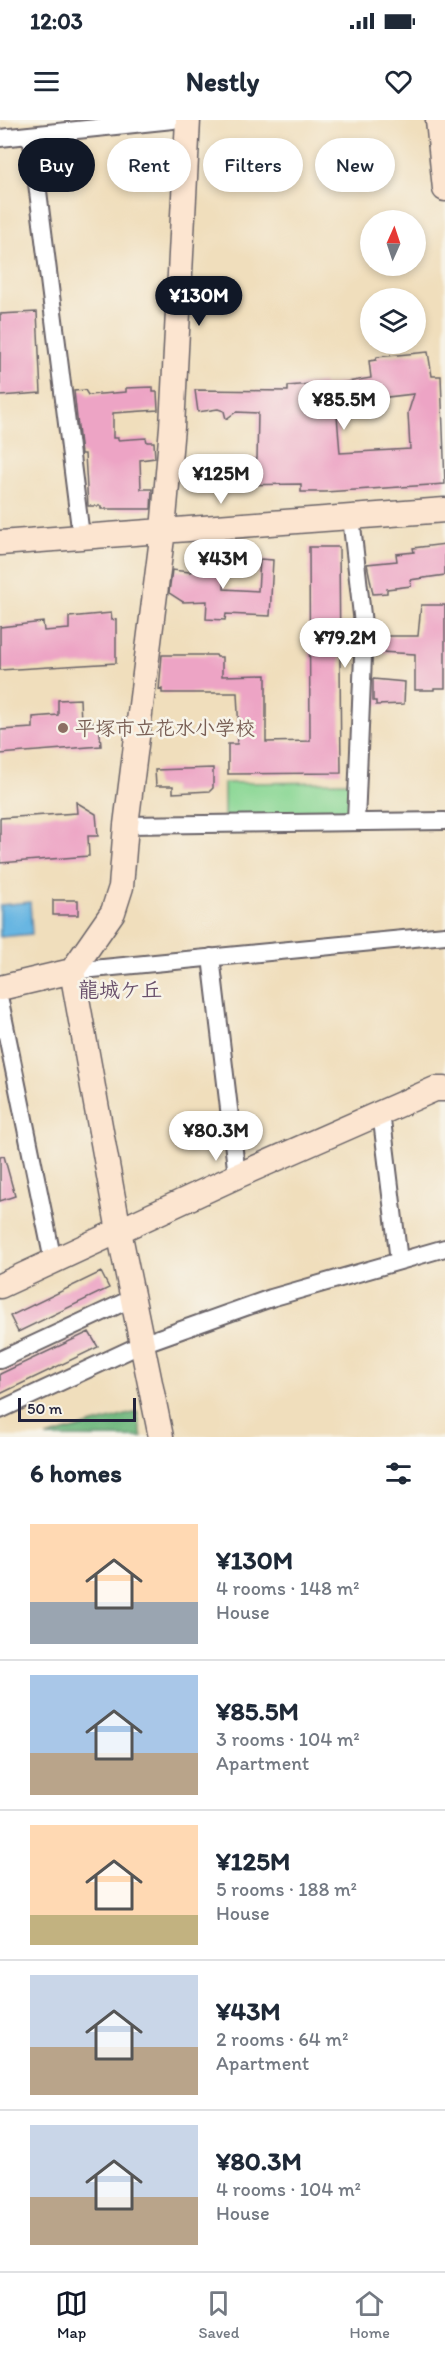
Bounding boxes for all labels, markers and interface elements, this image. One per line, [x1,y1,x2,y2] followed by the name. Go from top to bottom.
[30,8,83,35] text: 12:03
[30,65,63,98] icon: menu
[186,65,259,98] text: Nestly
[382,65,415,98] icon: heart
[18,138,95,192] chip: Buy
[107,138,191,192] chip: Rent
[203,138,303,192] chip: Filters
[315,138,395,192] chip: New
[360,210,426,276] north arrow
[360,210,426,354] map controls
[157,276,241,327] pin: ¥130M
[169,283,229,307] text: ¥130M
[360,288,426,354] button: layers
[295,380,393,431] pin: ¥85.5M
[312,387,376,411] text: ¥85.5M
[179,454,263,505] pin: ¥125M
[192,461,250,485] text: ¥125M
[187,539,259,590] pin: ¥43M
[198,546,248,570] text: ¥43M
[296,618,394,669] pin: ¥79.2M
[314,625,376,649] text: ¥79.2M
[75,716,255,740] place label: 平塚市立花水小学校
[56,721,70,735] marker: 平塚市立花水小学校
[78,977,162,1002] district label: 龍城ケ丘
[167,1111,265,1162] pin: ¥80.3M
[183,1118,249,1142] text: ¥80.3M
[18,1395,136,1422] scale bar
[27,1399,62,1418] text: 50 m
[30,1457,122,1489] text: 6 homes
[382,1457,415,1490] icon: filters
[216,1544,293,1576] text: ¥130M
[78,1548,150,1620] icon: home
[216,1576,360,1600] text: 4 rooms · 148 m²
[216,1600,270,1624] text: House
[216,1695,299,1727] text: ¥85.5M
[78,1699,150,1771] icon: home
[216,1727,360,1751] text: 3 rooms · 104 m²
[216,1751,309,1775] text: Apartment
[216,1845,290,1877] text: ¥125M
[78,1849,150,1921] icon: home
[216,1877,357,1901] text: 5 rooms · 188 m²
[216,1901,270,1925] text: House
[216,1995,281,2027] text: ¥43M
[78,1999,150,2071] icon: home
[216,2027,348,2051] text: 2 rooms · 64 m²
[216,2051,309,2075] text: Apartment
[216,2145,302,2177] text: ¥80.3M
[78,2149,150,2221] icon: home
[216,2177,361,2201] text: 4 rooms · 104 m²
[216,2201,270,2225] text: House
[55,2287,88,2342] tab: Map
[198,2287,239,2342] tab: Saved
[350,2287,390,2342] tab: Home

